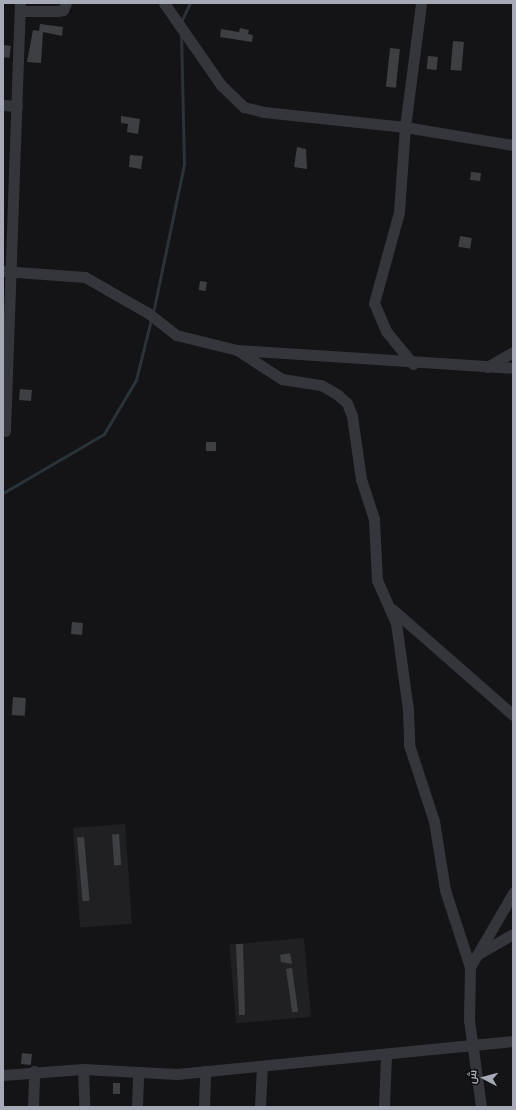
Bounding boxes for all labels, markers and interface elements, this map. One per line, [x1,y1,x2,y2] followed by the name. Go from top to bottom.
[464,1058,504,1098] north arrow
[464,1069,479,1084] text: ش

